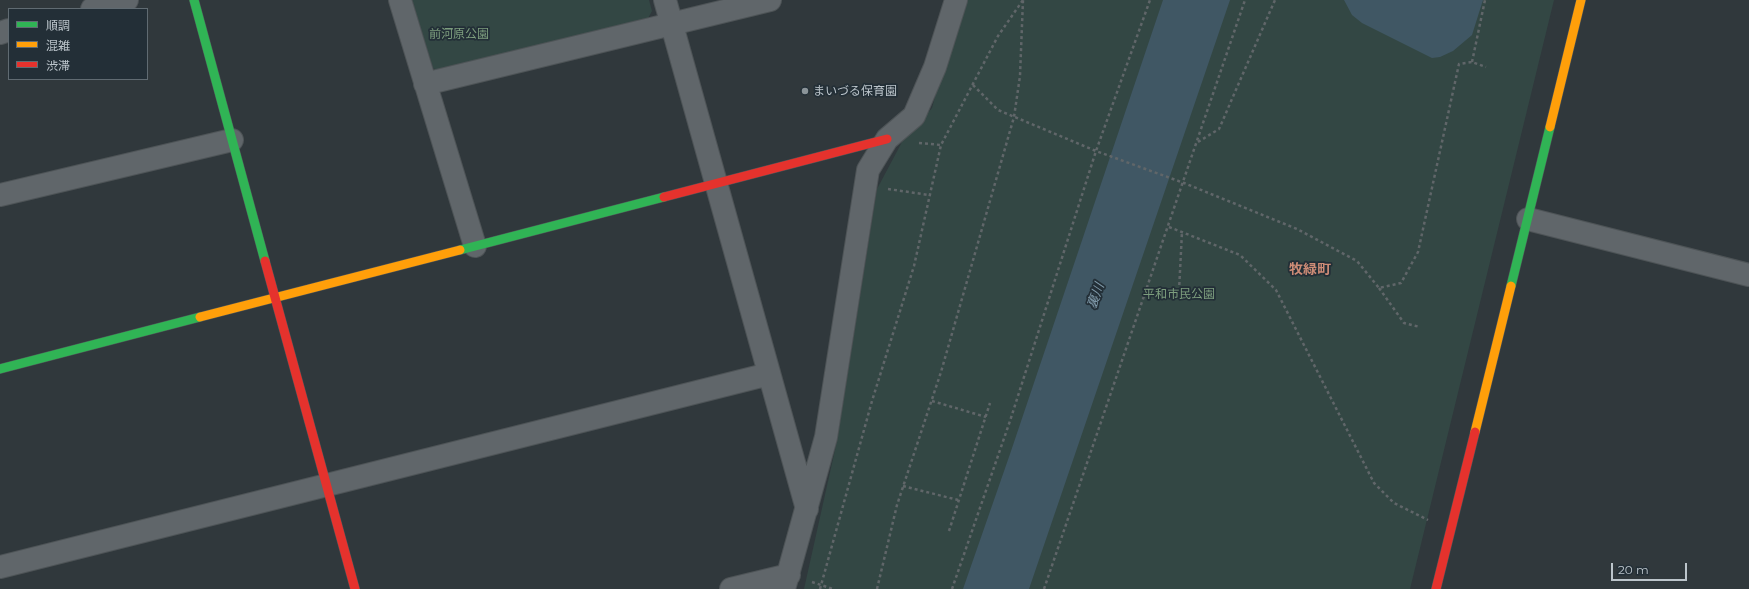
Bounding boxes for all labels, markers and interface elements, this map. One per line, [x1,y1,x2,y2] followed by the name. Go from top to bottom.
[8,8,148,80] legend
[46,18,70,33] text: 順調
[429,27,489,41] park label: 前河原公園
[46,38,70,53] text: 混雑
[46,58,70,73] text: 渋滞
[813,84,897,98] place label: まいづる保育園
[800,86,810,96] marker: まいづる保育園
[1289,262,1331,278] district label: 牧緑町
[1084,281,1108,311] water label: 裏川
[1143,287,1215,301] park label: 平和市民公園
[1613,555,1689,581] scale bar
[1618,562,1649,577] text: 20 m

